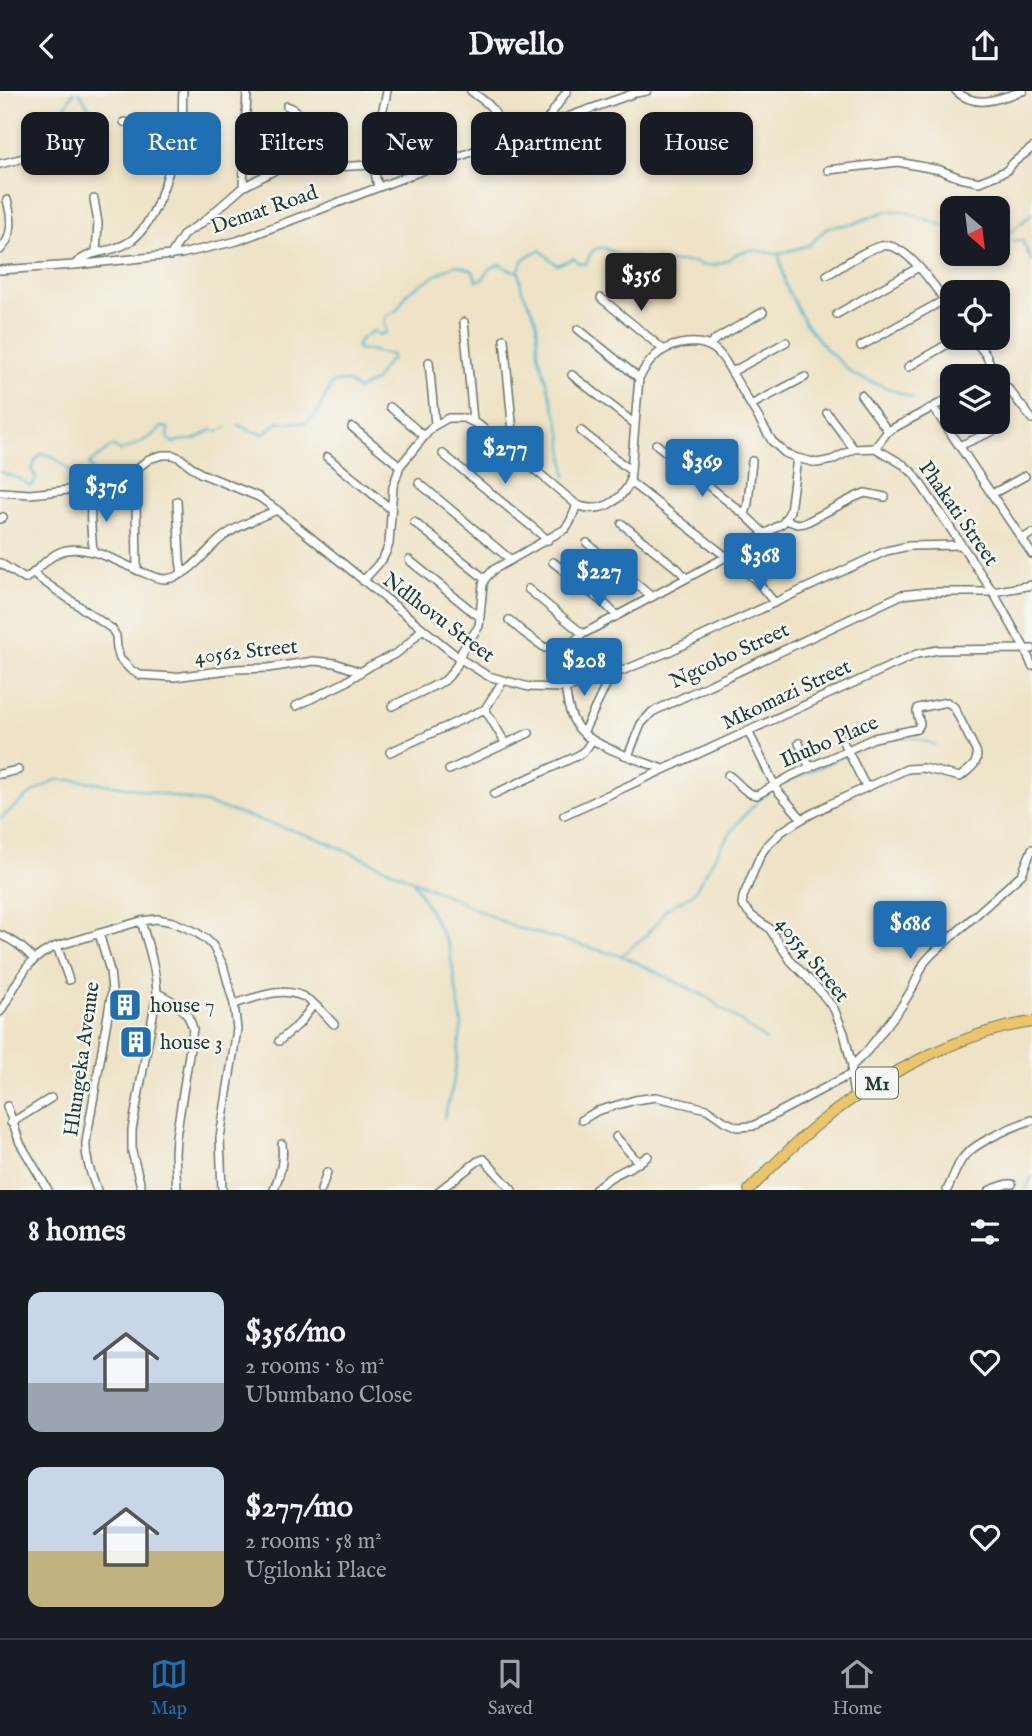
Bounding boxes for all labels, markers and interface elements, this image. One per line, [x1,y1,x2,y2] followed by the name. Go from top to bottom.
[468,25,564,66] text: Dwello
[28,27,66,65] icon: back
[966,27,1004,65] icon: share
[21,112,109,175] chip: Buy
[123,112,221,175] chip: Rent
[235,112,348,175] chip: Filters
[362,112,457,175] chip: New
[471,112,626,175] chip: Apartment
[640,112,753,175] chip: House
[208,179,322,241] street label: Demat Road
[940,196,1010,266] north arrow
[940,196,1010,434] map controls
[600,253,682,313] pin: $356
[621,261,661,290] text: $356
[940,280,1010,350] button: locate
[940,364,1010,434] button: layers
[464,427,546,486] pin: $277
[483,434,527,463] text: $277
[661,439,743,499] pin: $369
[681,447,723,476] text: $369
[912,456,1004,572] street label: Phakati Street
[65,465,147,524] pin: $376
[85,472,127,501] text: $376
[719,533,801,593] pin: $368
[740,541,780,570] text: $368
[558,549,640,609] pin: $227
[577,557,621,586] text: $227
[377,567,500,669] street label: Ndlhovu Street
[666,617,794,696] street label: Ngcobo Street
[193,634,299,671] street label: 40562 Street
[543,639,625,698] pin: $208
[562,646,606,675] text: $208
[718,654,856,737] street label: Mkomazi Street
[777,710,883,775] street label: Ihubo Place
[869,901,951,961] pin: $686
[889,909,931,938] text: $686
[769,912,855,1008] street label: 40554 Street
[58,980,107,1138] street label: Hlungeka Avenue
[106,986,144,1024] building icon: house 7
[150,993,215,1020] place label: house 7
[117,1023,155,1061] building icon: house 3
[160,1030,223,1057] place label: house 3
[856,1067,898,1099] road number: M1
[28,1213,126,1251] text: 8 homes
[966,1213,1004,1251] icon: filters
[245,1314,346,1352] text: $356/mo
[84,1320,168,1404] icon: home
[966,1343,1004,1381] icon: heart
[245,1352,385,1381] text: 2 rooms · 80 m²
[245,1381,413,1410] text: Ubumbano Close
[245,1489,353,1527] text: $277/mo
[84,1495,168,1579] icon: home
[966,1518,1004,1556] icon: heart
[245,1527,382,1556] text: 2 rooms · 58 m²
[245,1556,387,1585] text: Ugilonki Place
[150,1655,188,1721] tab: Map
[488,1655,533,1721] tab: Saved
[832,1655,882,1721] tab: Home

